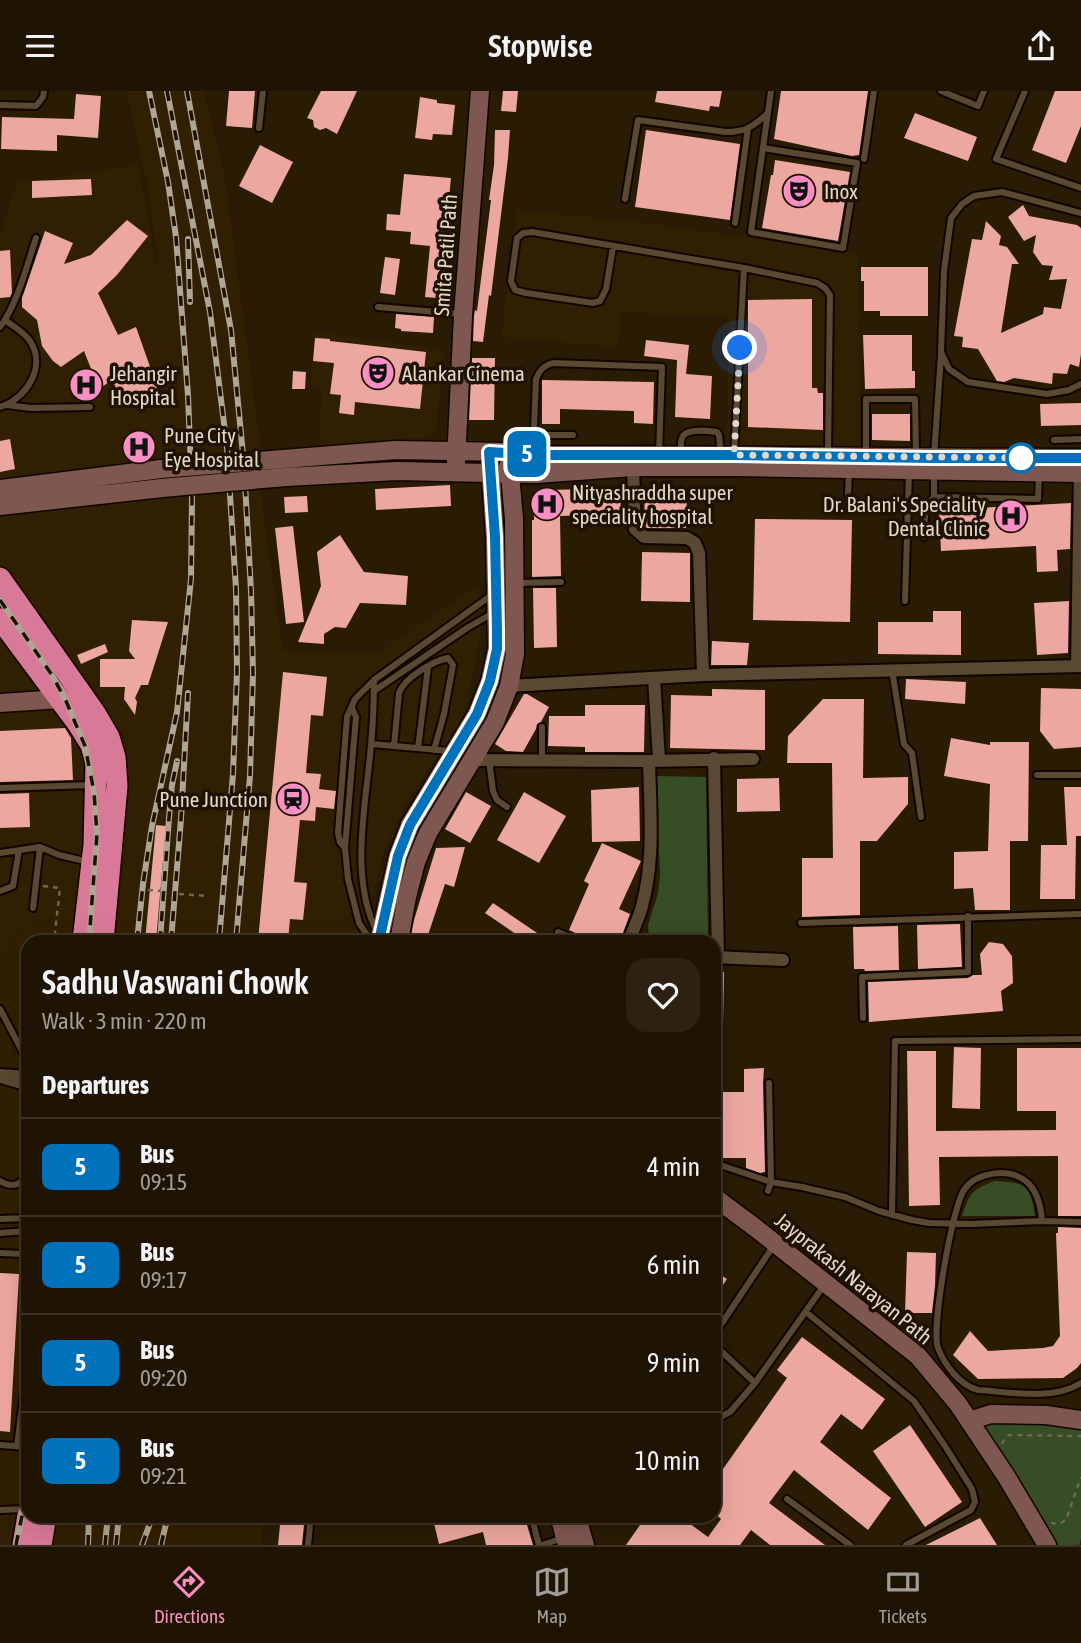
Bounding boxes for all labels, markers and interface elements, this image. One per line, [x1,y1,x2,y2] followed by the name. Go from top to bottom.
[21,27,59,65] icon: menu
[488,27,593,64] text: Stopwise
[1022,27,1060,65] icon: share
[780,172,818,210] theatre icon: Inox
[824,179,858,203] place label: Inox
[429,193,461,317] street label: Smita Patil Path
[722,330,757,365] your location
[359,354,397,392] theatre icon: Alankar Cinema
[110,361,177,409] place label: Jehangir Hospital
[402,361,525,385] place label: Alankar Cinema
[67,366,105,404] hospital icon: Jehangir Hospital
[164,423,260,471] place label: Pune City Eye Hospital
[120,428,158,466] hospital icon: Pune City Eye Hospital
[504,431,550,477] line badge: 5
[521,440,533,467] text: 5
[1006,443,1036,473] unlabelled marker
[572,480,733,528] place label: Nityashraddha super speciality hospital
[528,485,566,523] hospital icon: Nityashraddha super speciality hospital
[823,492,986,540] place label: Dr. Balani's Speciality Dental Clinic
[992,497,1030,535] hospital icon: Dr. Balani's Speciality Dental Clinic
[274,780,312,818] station icon: Pune Junction
[159,787,268,811] place label: Pune Junction
[626,958,700,1032] button: heart
[42,963,309,1001] text: Sadhu Vaswani Chowk
[42,1008,206,1034] text: Walk · 3 min · 220 m
[42,1070,149,1100] text: Departures
[140,1139,174,1169] text: Bus
[647,1152,700,1182] text: 4 min
[75,1153,86,1180] text: 5
[140,1169,187,1195] text: 09:15
[771,1207,937,1349] street label: Jayprakash Narayan Path
[140,1237,174,1267] text: Bus
[647,1250,700,1280] text: 6 min
[75,1251,86,1278] text: 5
[140,1267,187,1293] text: 09:17
[140,1335,174,1365] text: Bus
[647,1348,700,1378] text: 9 min
[75,1349,86,1376] text: 5
[140,1365,187,1391] text: 09:20
[140,1433,174,1463] text: Bus
[635,1446,700,1476] text: 10 min
[75,1447,86,1474] text: 5
[140,1463,187,1489] text: 09:21
[154,1563,225,1627] tab: Directions
[533,1563,571,1627] tab: Map
[879,1563,927,1627] tab: Tickets

